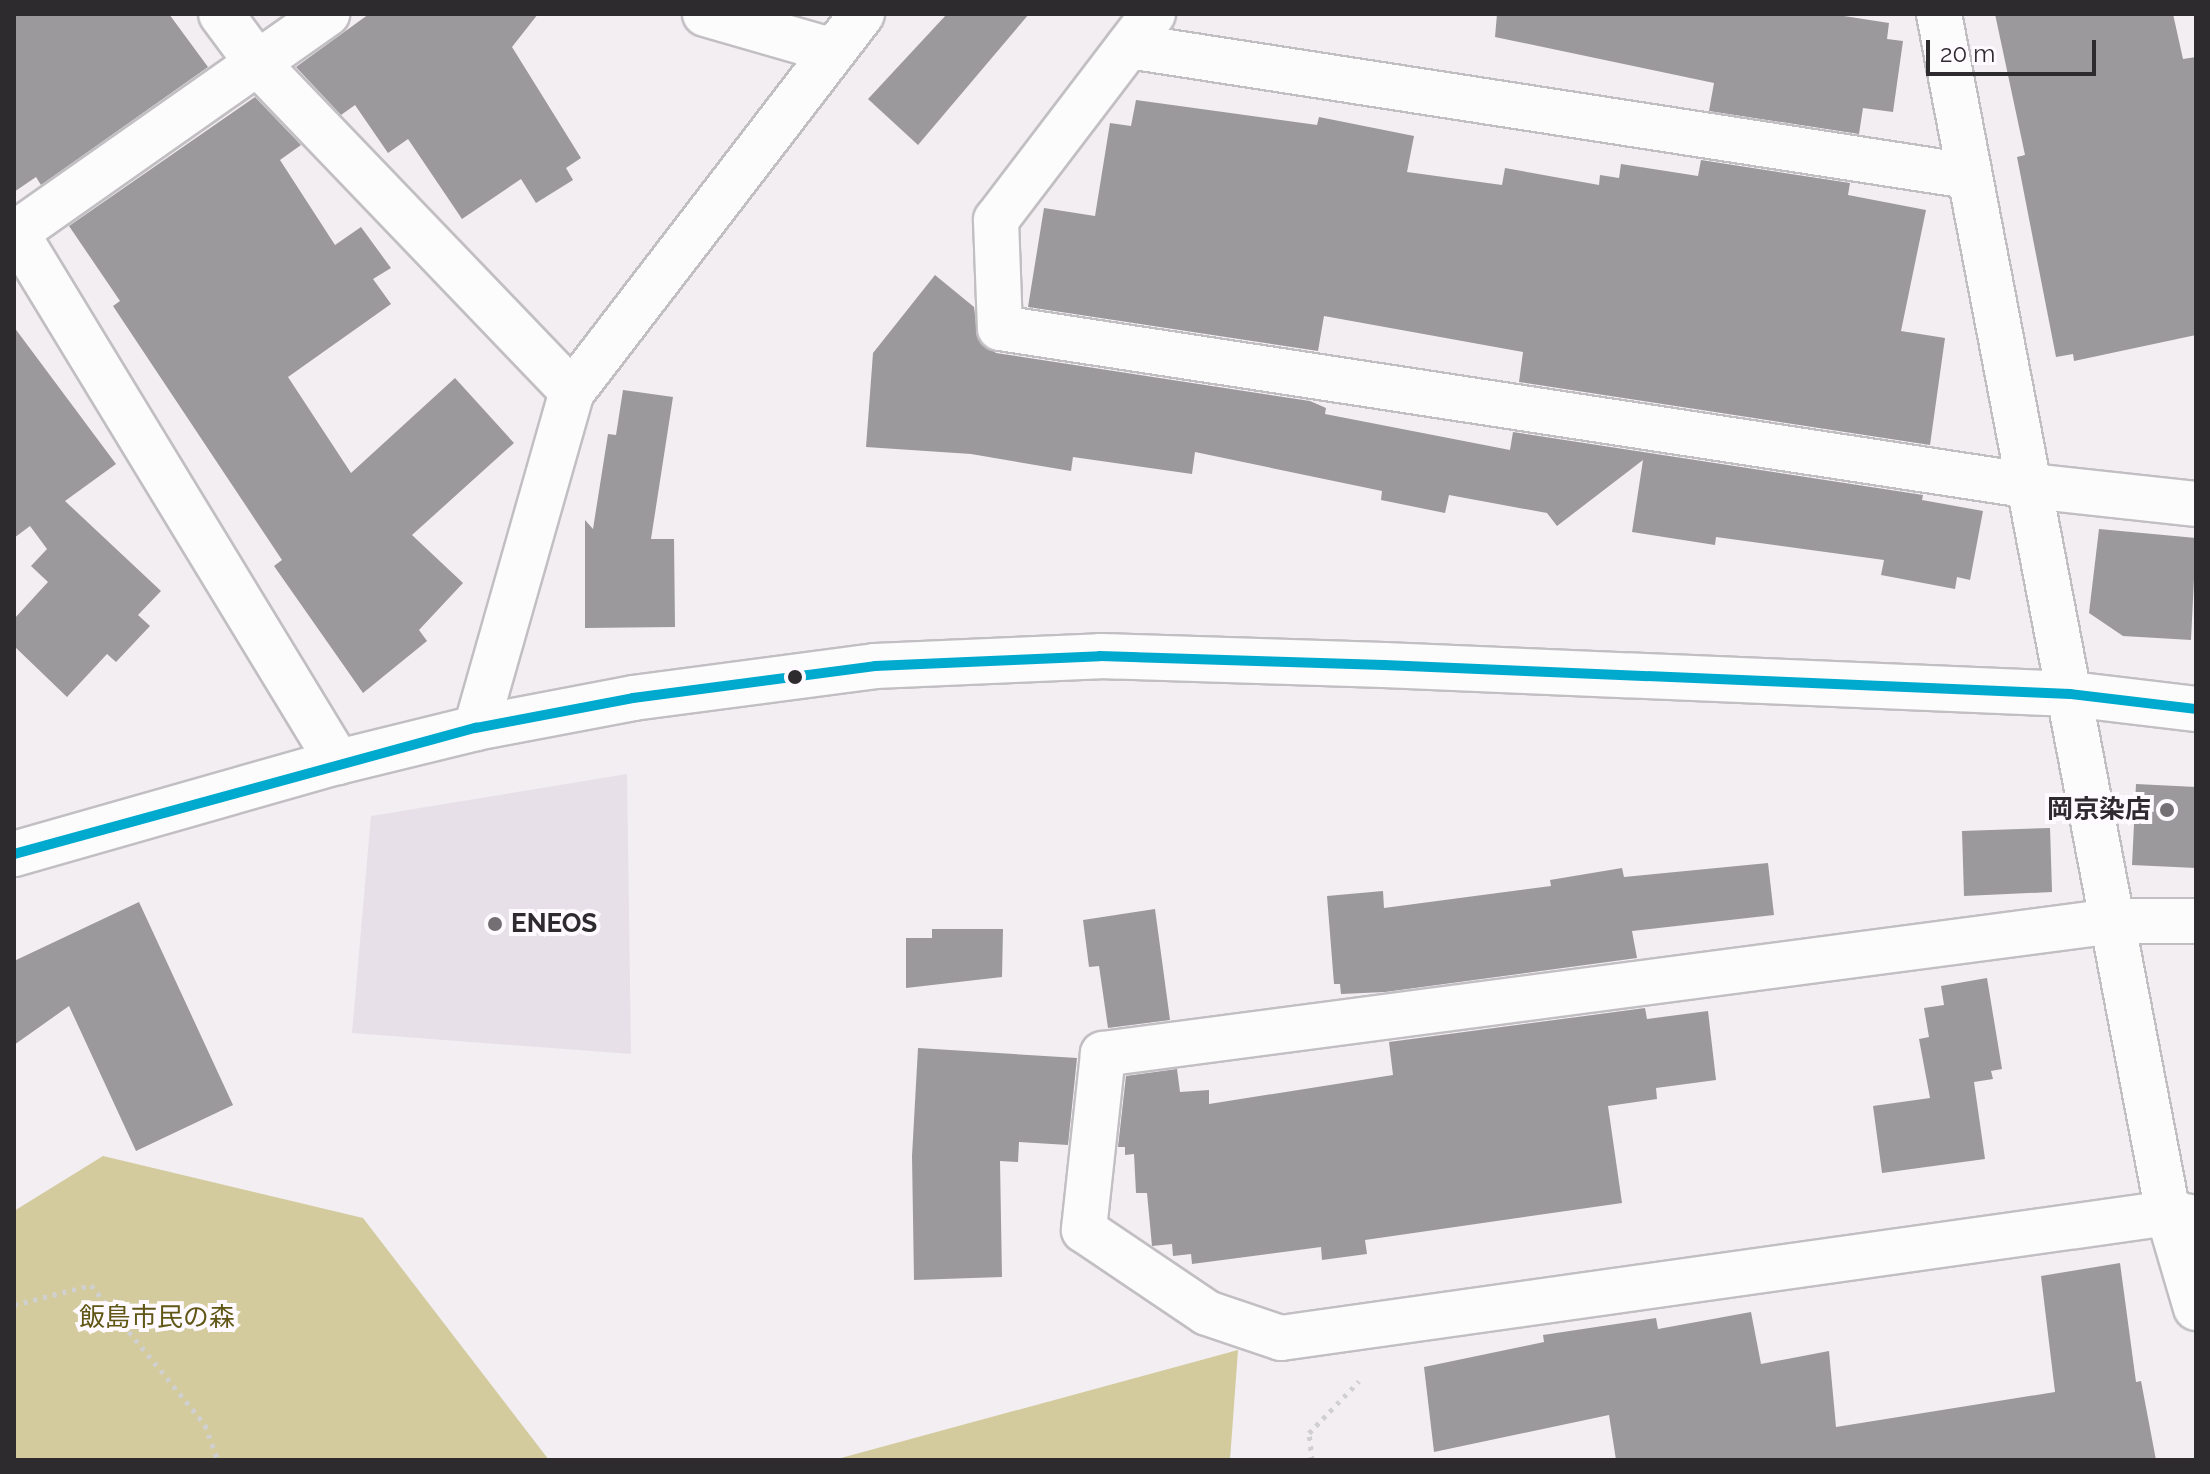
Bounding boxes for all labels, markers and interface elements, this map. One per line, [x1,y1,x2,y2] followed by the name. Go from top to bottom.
[1930,24,2100,74] scale bar
[1940,39,1995,68] text: 20 m
[787,669,803,685] unlabelled marker
[2047,794,2151,826] place label: 岡京染店
[2158,801,2176,819] marker: 岡京染店
[511,908,597,940] place label: ENEOS
[486,915,504,933] marker: ENEOS
[79,1302,235,1334] park label: 飯島市民の森

